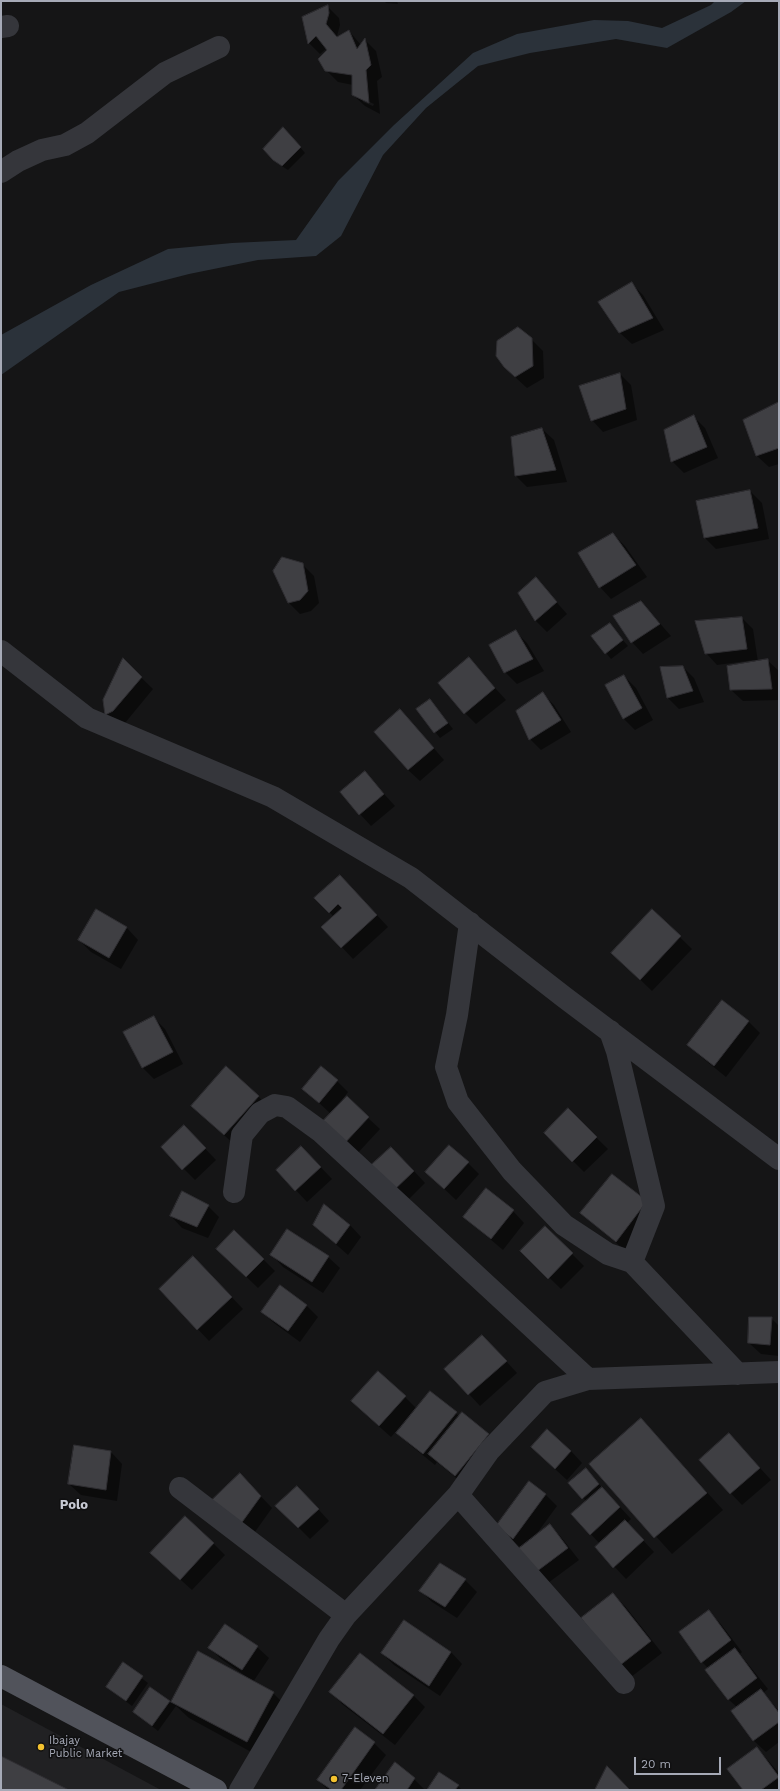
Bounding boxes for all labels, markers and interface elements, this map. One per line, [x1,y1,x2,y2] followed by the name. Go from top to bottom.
[60,1497,88,1513] district label: Polo
[49,1734,122,1760] place label: Ibajay Public Market
[36,1742,46,1752] marker: Ibajay Public Market
[636,1749,723,1775] scale bar
[641,1757,671,1771] text: 20 m
[342,1772,389,1786] place label: 7-Eleven
[329,1774,339,1784] marker: 7-Eleven

